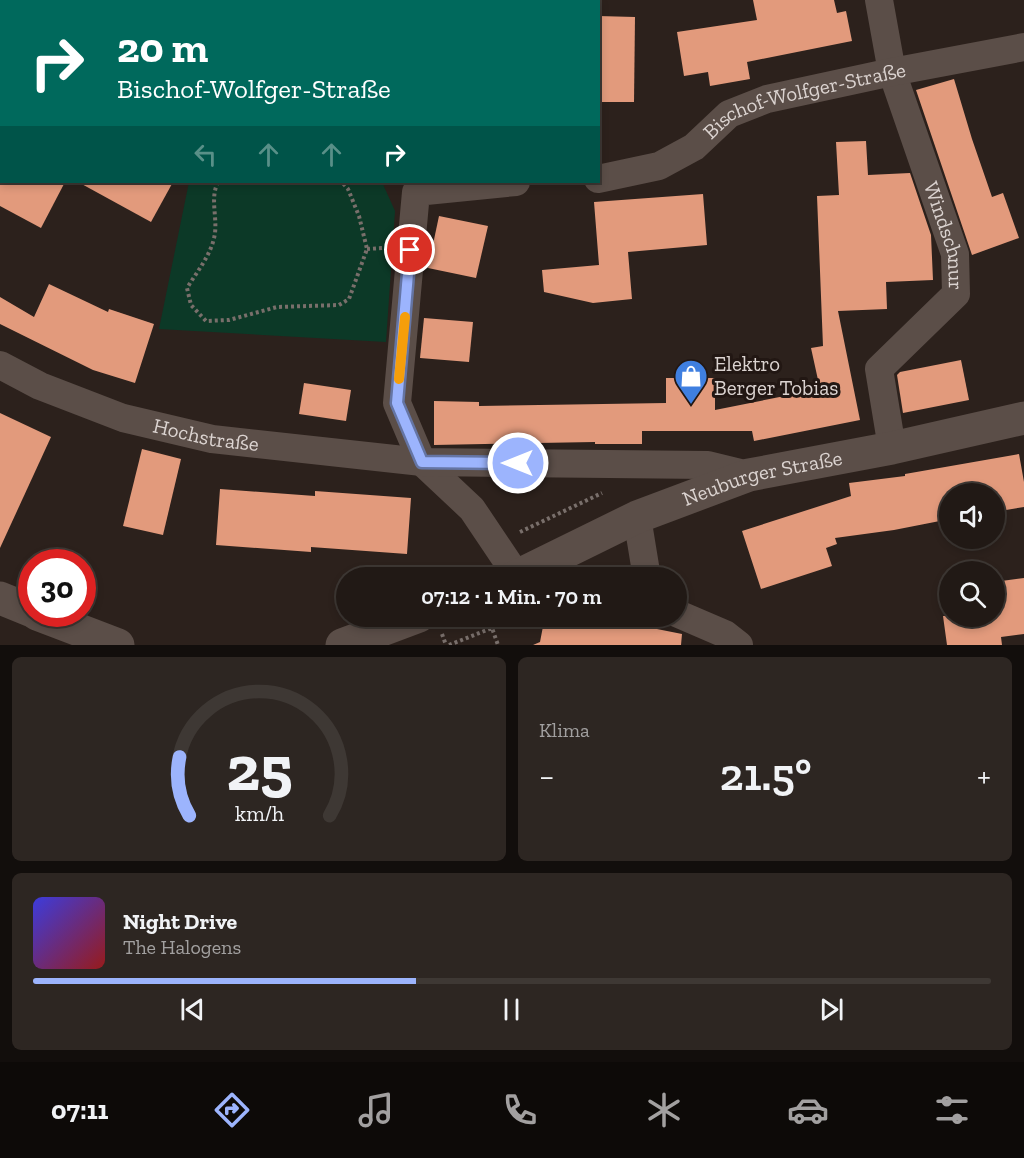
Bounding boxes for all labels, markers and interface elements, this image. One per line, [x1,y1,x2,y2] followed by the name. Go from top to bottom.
[117,22,208,73] text: 20 m
[18,24,96,102] icon: right
[698,57,908,144] street label: Bischof-Wolfger-Straße
[117,73,391,105] text: Bischof-Wolfger-Straße
[189,138,222,171] icon: left
[252,138,285,171] icon: ahead
[315,138,348,171] icon: ahead
[378,138,411,171] icon: right
[919,178,969,291] street label: Windschnur
[384,224,435,275] pin
[393,233,426,266] icon: arrive
[714,351,839,400] place label: Elektro Berger Tobias
[673,358,709,405] shop icon: Elektro Berger Tobias
[151,413,260,456] street label: Hochstraße
[486,431,550,495] position arrow
[679,445,844,511] street label: Neuburger Straße
[939,483,1005,627] map controls
[939,483,1005,549] button: sound
[18,549,96,627] speed limit sign: 30
[939,561,1005,627] button: search
[421,583,602,610] text: 07:12 · 1 Min. · 70 m
[539,718,590,742] text: Klima
[226,731,292,806] text: 25
[720,748,812,802] text: 21.5°
[539,756,554,795] text: −
[977,756,991,795] text: +
[235,801,283,826] text: km/h
[123,908,237,935] text: Night Drive
[123,935,241,959] text: The Halogens
[176,993,209,1026] icon: previous
[495,993,528,1026] icon: pause
[815,993,848,1026] icon: next
[211,1089,253,1131] icon: directions
[355,1089,397,1131] icon: music
[499,1089,541,1131] icon: phone
[643,1089,685,1131] icon: climate
[787,1089,829,1131] icon: car
[931,1089,973,1131] icon: filters
[51,1094,108,1126] text: 07:11

